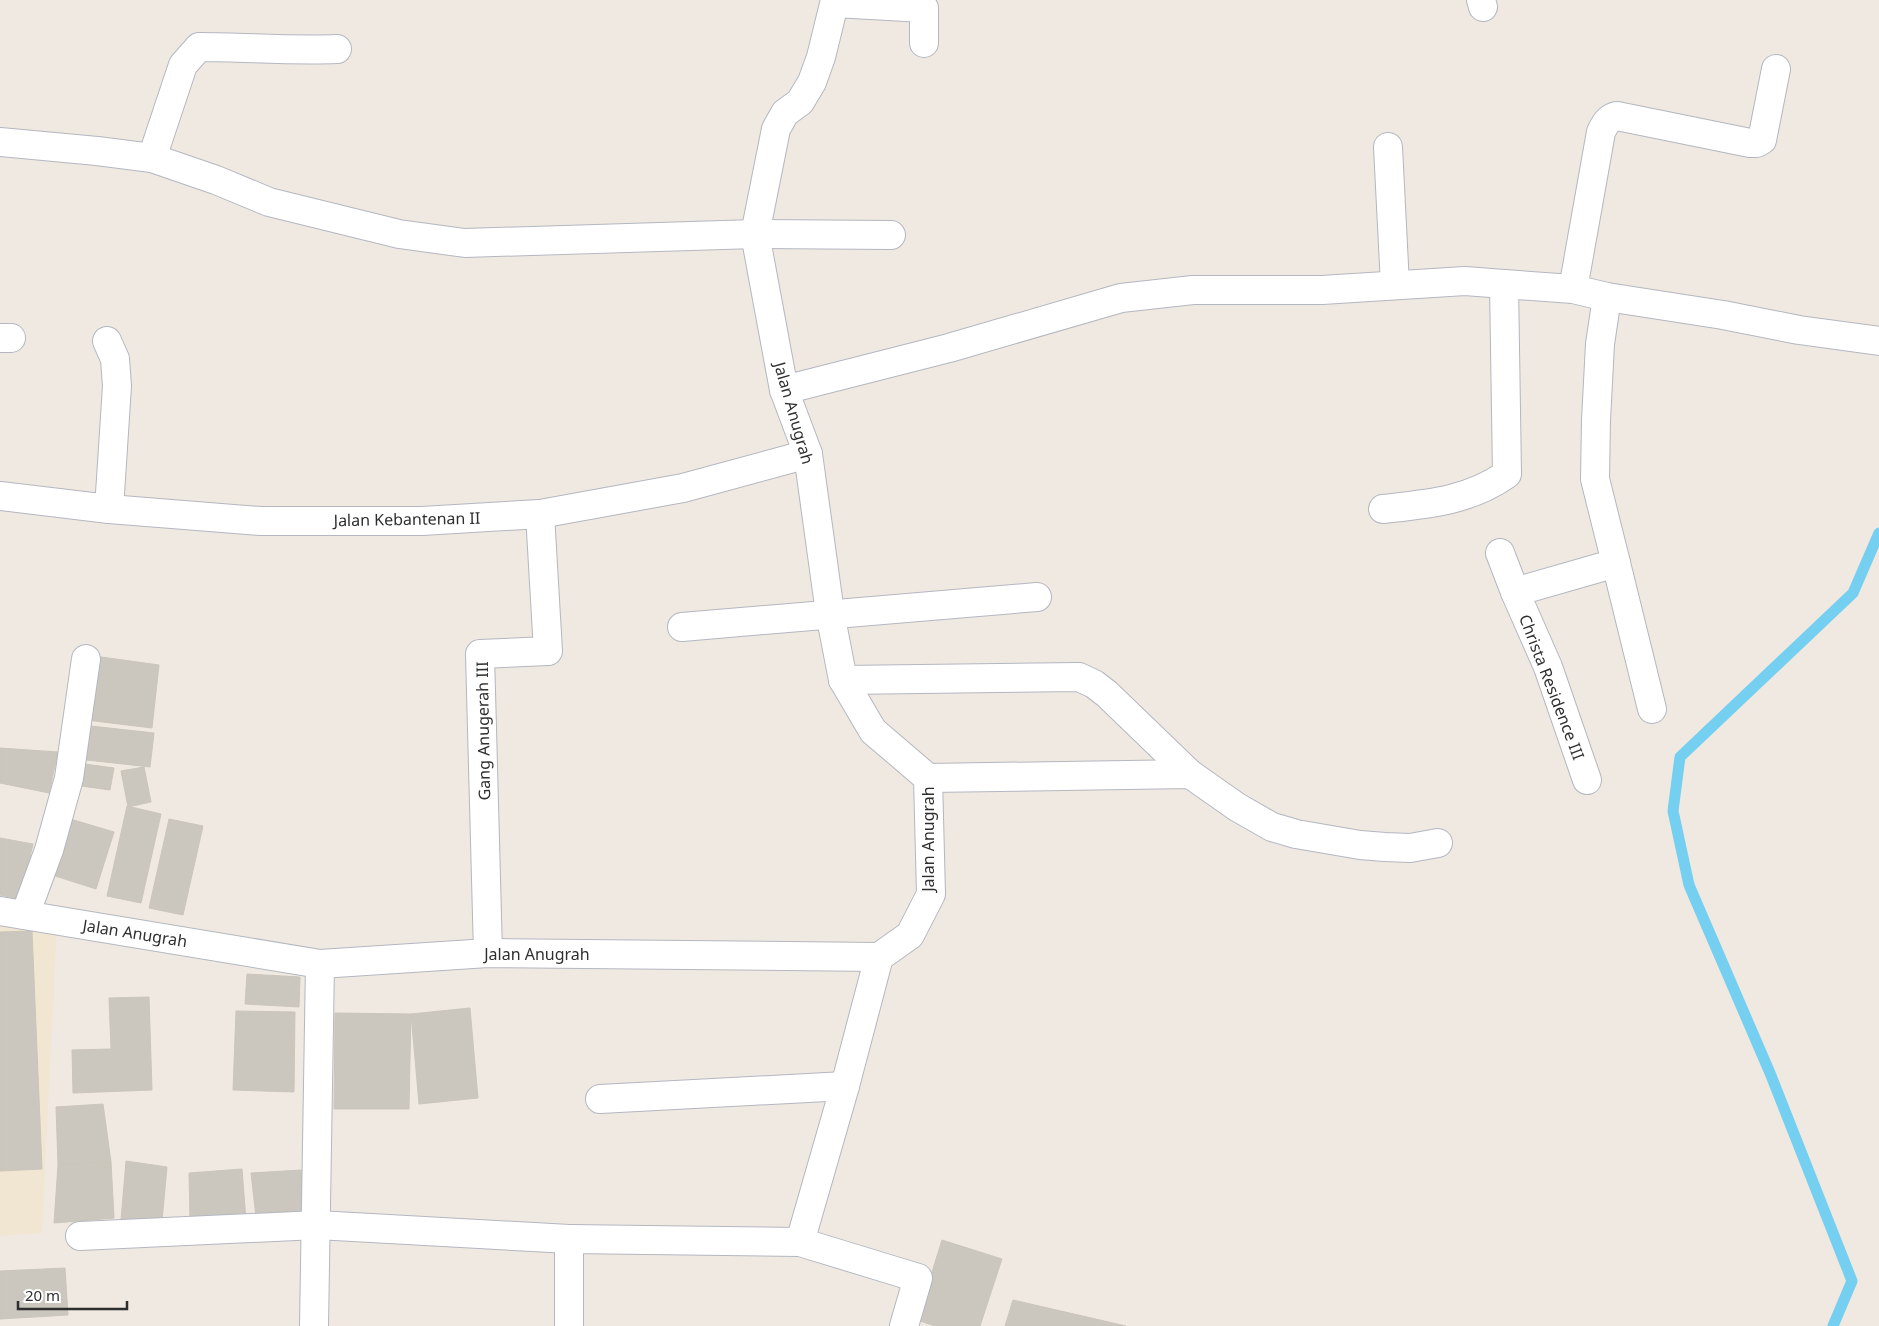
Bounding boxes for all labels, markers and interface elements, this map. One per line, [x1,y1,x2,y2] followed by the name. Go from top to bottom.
[768,357,819,467] street label: Jalan Anugrah
[331,507,481,531] street label: Jalan Kebantenan II
[1514,611,1590,763] street label: Christa Residence III
[471,661,495,801] street label: Gang Anugerah III
[917,786,939,894] street label: Jalan Anugrah
[79,914,189,952] street label: Jalan Anugrah
[482,943,590,965] street label: Jalan Anugrah
[18,1278,126,1310] scale bar
[25,1285,60,1305] text: 20 m

